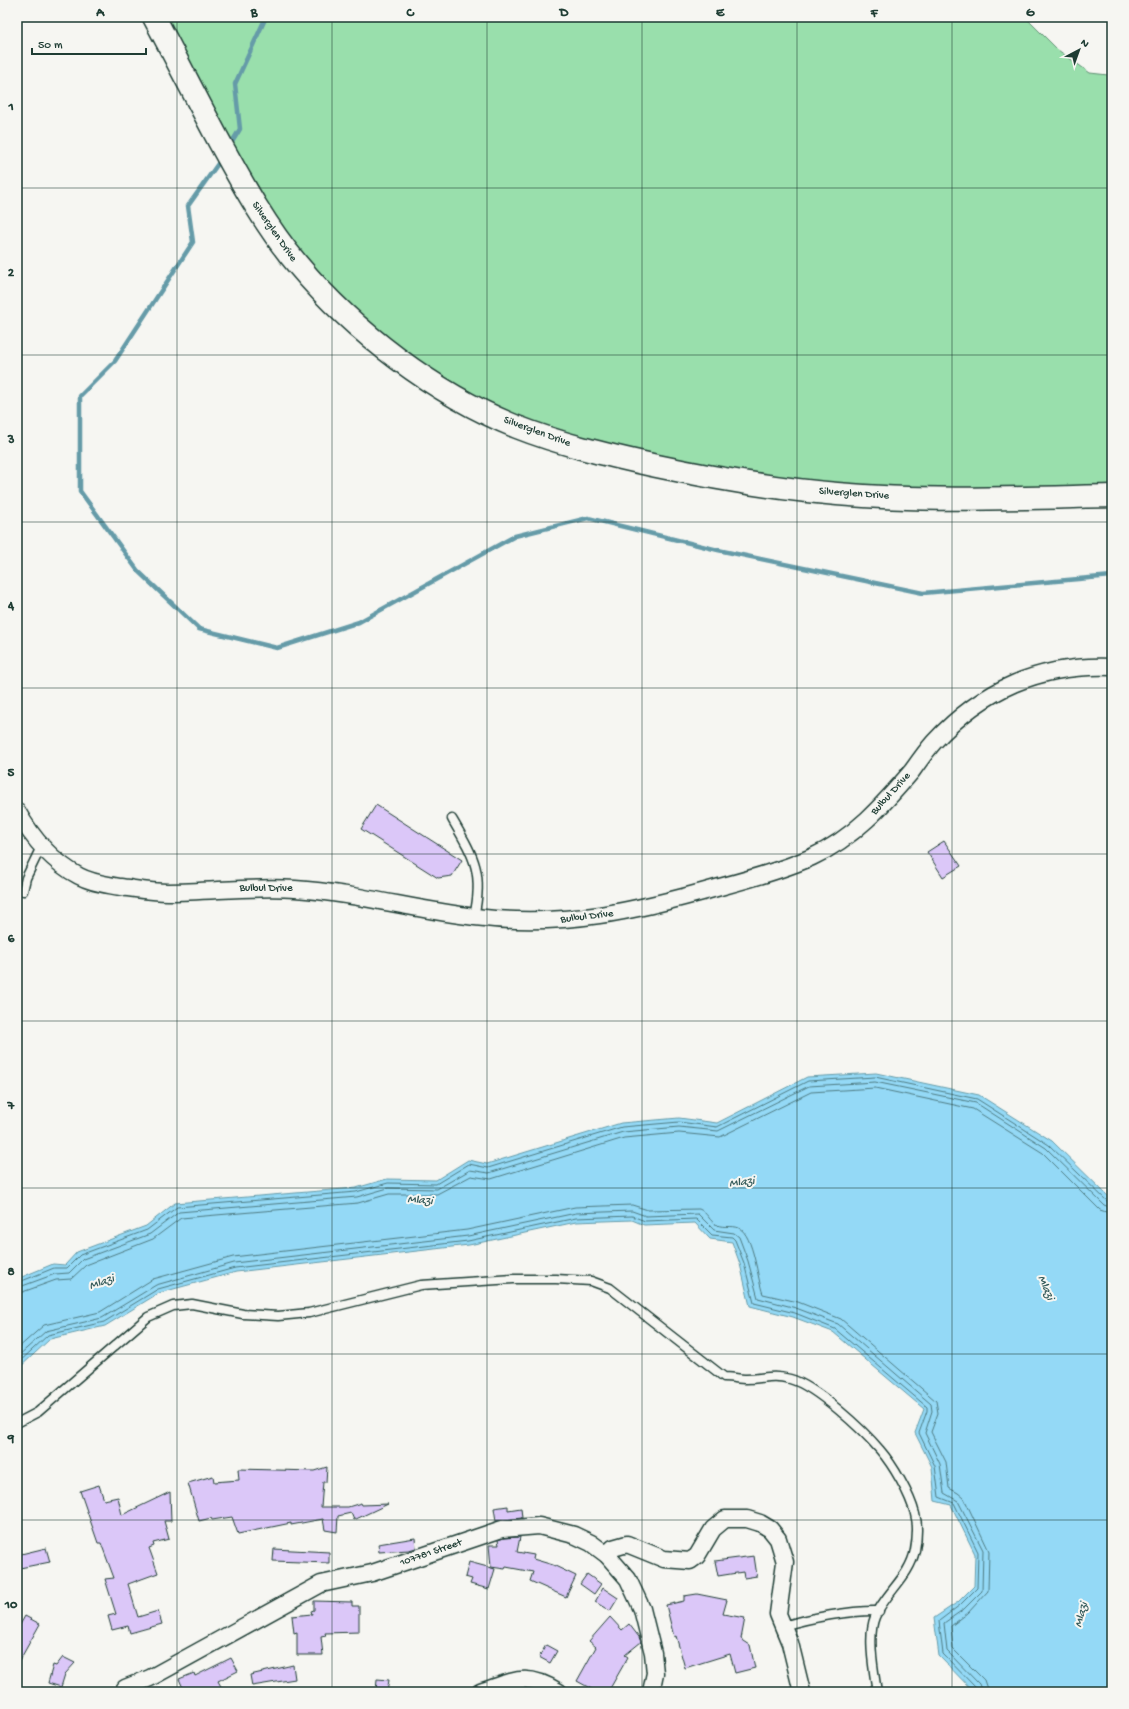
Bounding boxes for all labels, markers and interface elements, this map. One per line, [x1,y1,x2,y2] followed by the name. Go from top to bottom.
[95,6,105,21] text: A
[250,6,259,21] text: B
[405,6,415,21] text: C
[559,6,569,21] text: D
[716,6,725,21] text: E
[870,6,879,21] text: F
[1026,6,1035,21] text: G
[32,30,146,56] scale bar
[1059,30,1099,70] north arrow
[1078,37,1091,51] text: N
[38,39,63,53] text: 50 m
[7,100,14,115] text: 1
[249,200,299,265] street label: Silverglen Drive
[8,266,15,281] text: 2
[502,414,572,450] street label: Silverglen Drive
[7,433,15,448] text: 3
[818,486,890,502] street label: Silverglen Drive
[7,599,15,614] text: 4
[8,766,15,781] text: 5
[868,770,913,819] street label: Bulbul Drive
[238,883,293,895] street label: Bulbul Drive
[559,908,614,926] street label: Bulbul Drive
[8,932,15,947] text: 6
[7,1099,16,1114] text: 7
[728,1174,757,1192] water label: Mlazi
[407,1193,435,1209] water label: Mlazi
[7,1265,15,1280] text: 8
[88,1272,118,1294] water label: Mlazi
[1034,1274,1057,1304] water label: Mlazi
[7,1432,15,1447] text: 9
[398,1536,465,1570] street label: 107781 Street
[4,1598,18,1613] text: 10
[1072,1600,1092,1629] water label: Mlazi

